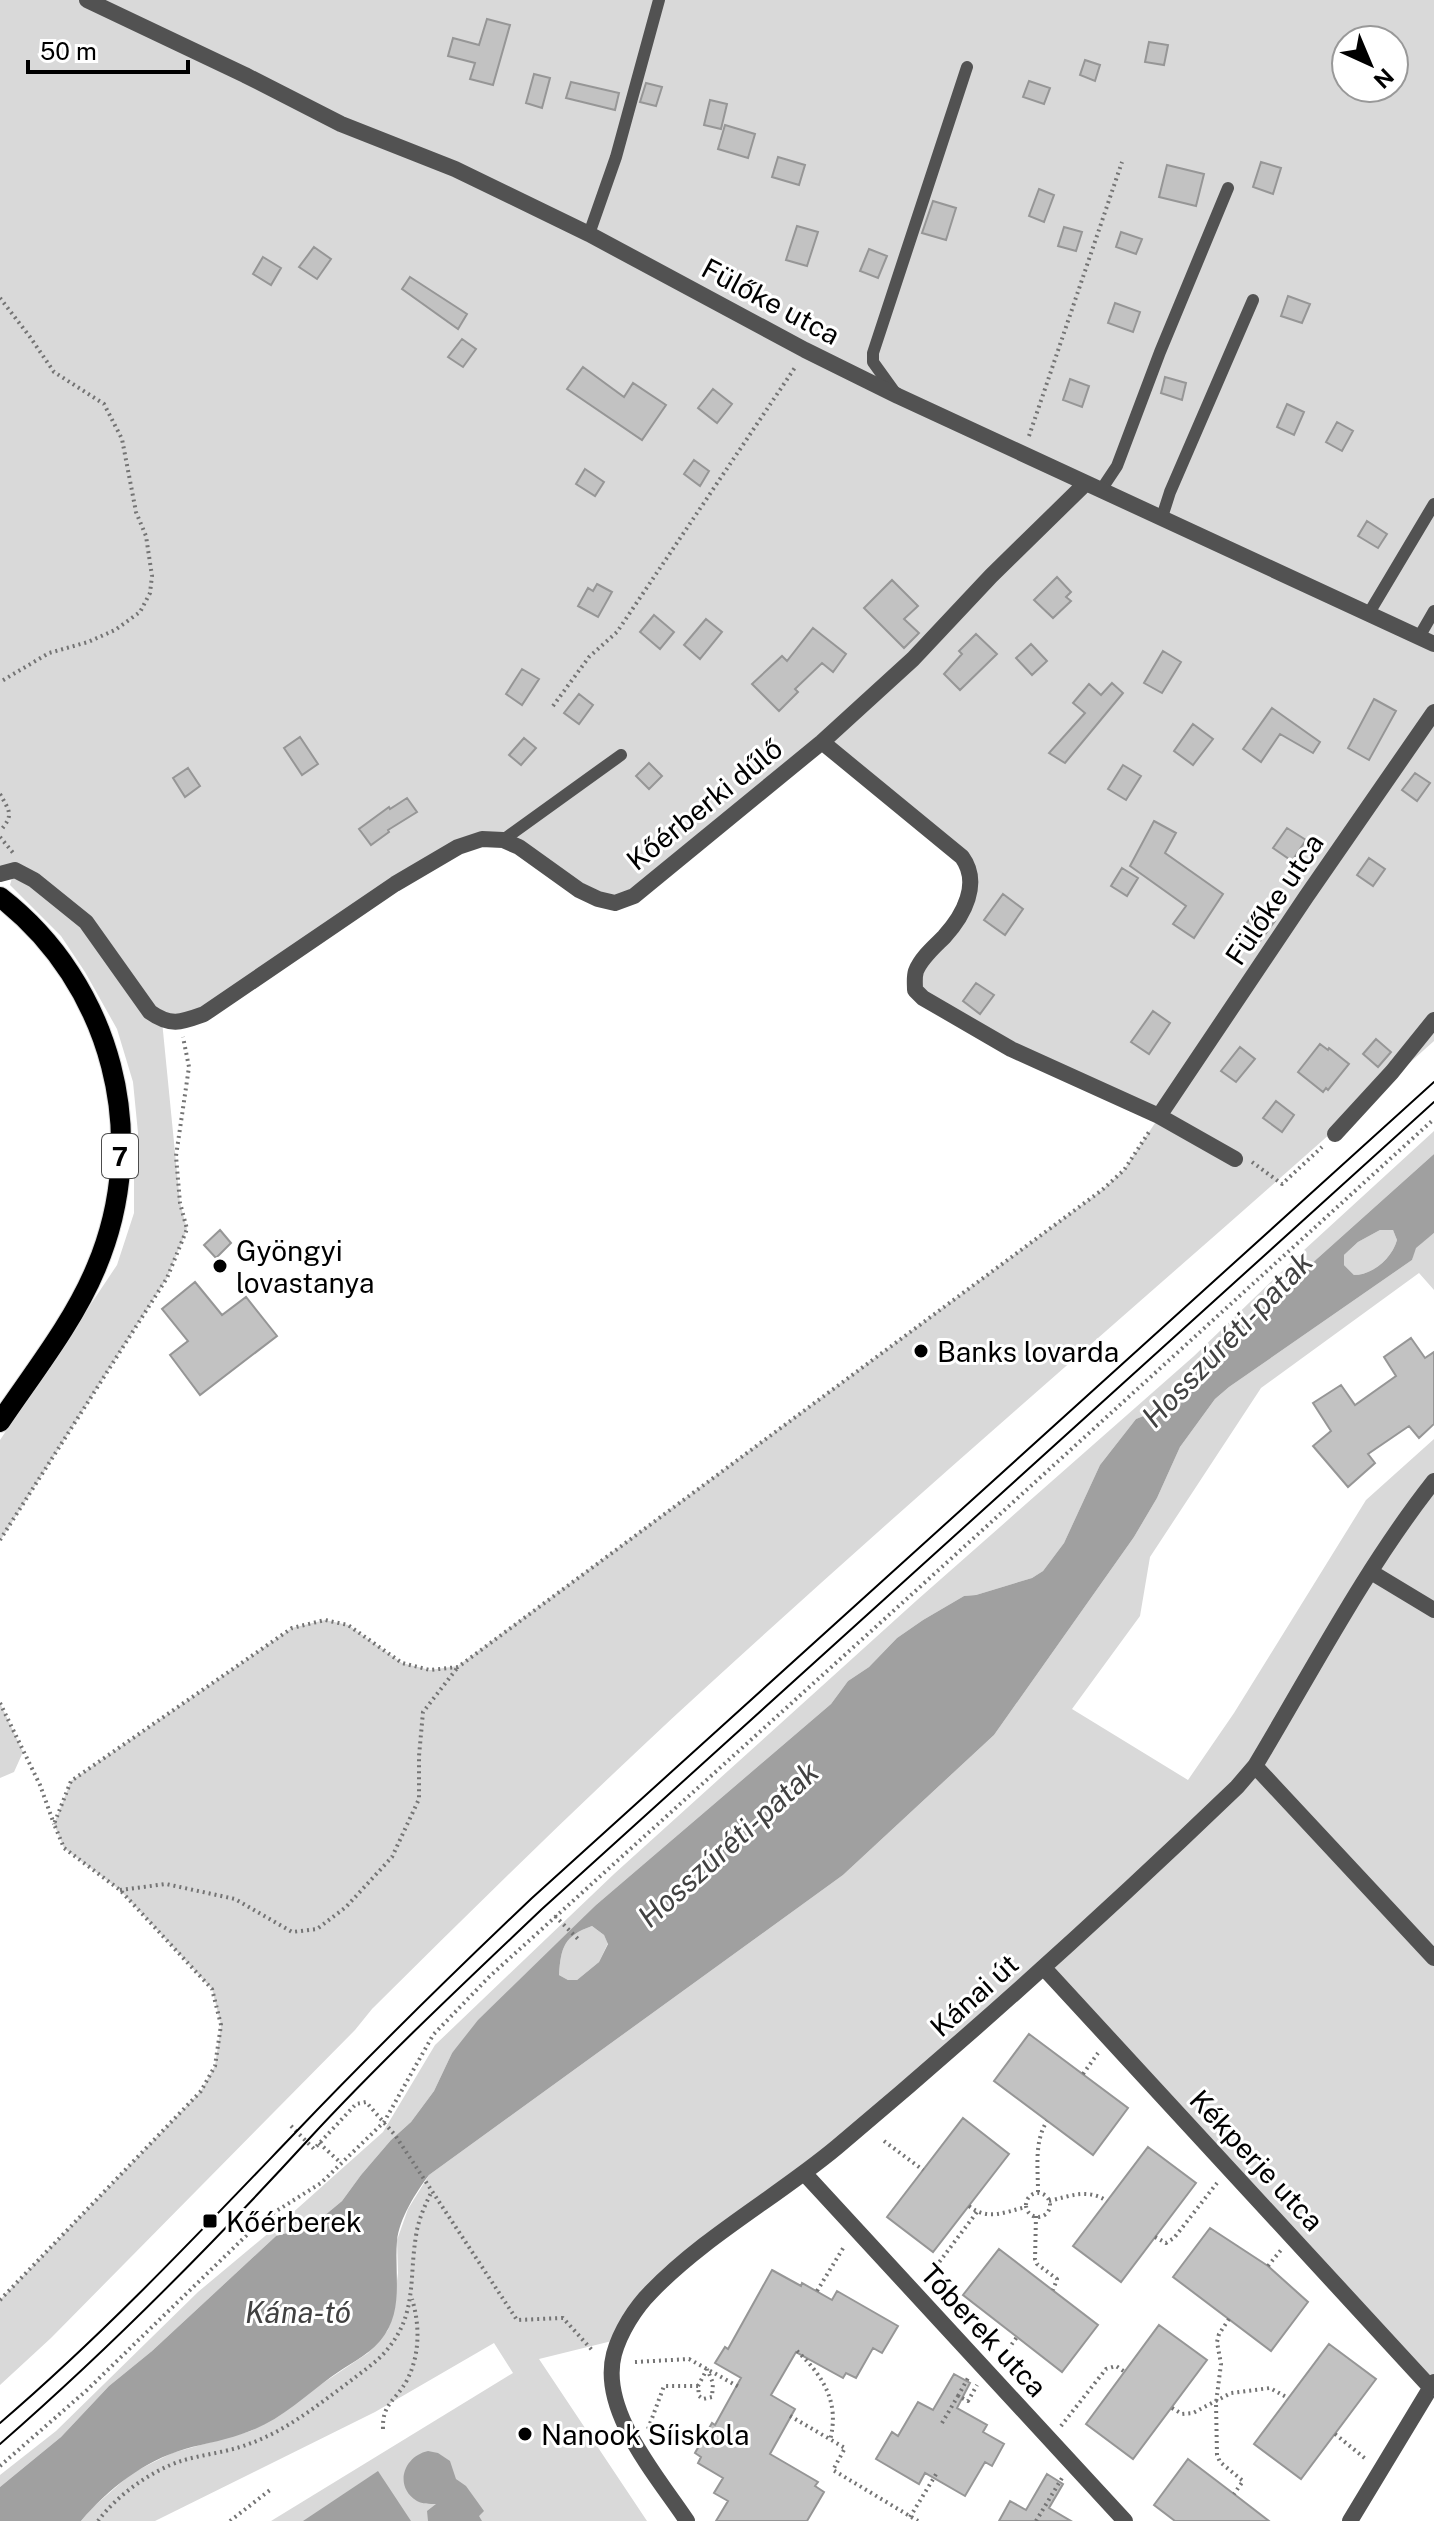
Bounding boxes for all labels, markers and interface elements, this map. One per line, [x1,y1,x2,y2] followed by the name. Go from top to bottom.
[28,24,188,74] scale bar
[1330,24,1410,104] north arrow
[40,37,97,65] text: 50 m
[1369,63,1399,94] text: N
[696,251,846,351] street label: Fülőke utca
[620,731,788,877] street label: Kőérberki dűlő
[1218,827,1330,971] street label: Fülőke utca
[102,1134,138,1178] road number: 7
[236,1234,374,1299] place label: Gyöngyi lovastanya
[1134,1243,1320,1434] water label: Hosszúréti-patak
[211,1257,229,1275] marker: Gyöngyi lovastanya
[937,1335,1119,1368] place label: Banks lovarda
[912,1342,930,1360] marker: Banks lovarda
[630,1753,826,1934] water label: Hosszúréti-patak
[923,1947,1025,2043] street label: Kánai út
[1183,2083,1331,2237] street label: Kékperje utca
[226,2205,362,2238] place label: Kőérberek
[201,2212,219,2230] marker: Kőérberek
[914,2257,1054,2403] street label: Tóberek utca
[245,2294,351,2330] water label: Kána-tó
[541,2418,749,2451] place label: Nanook Síiskola
[516,2425,534,2443] marker: Nanook Síiskola

